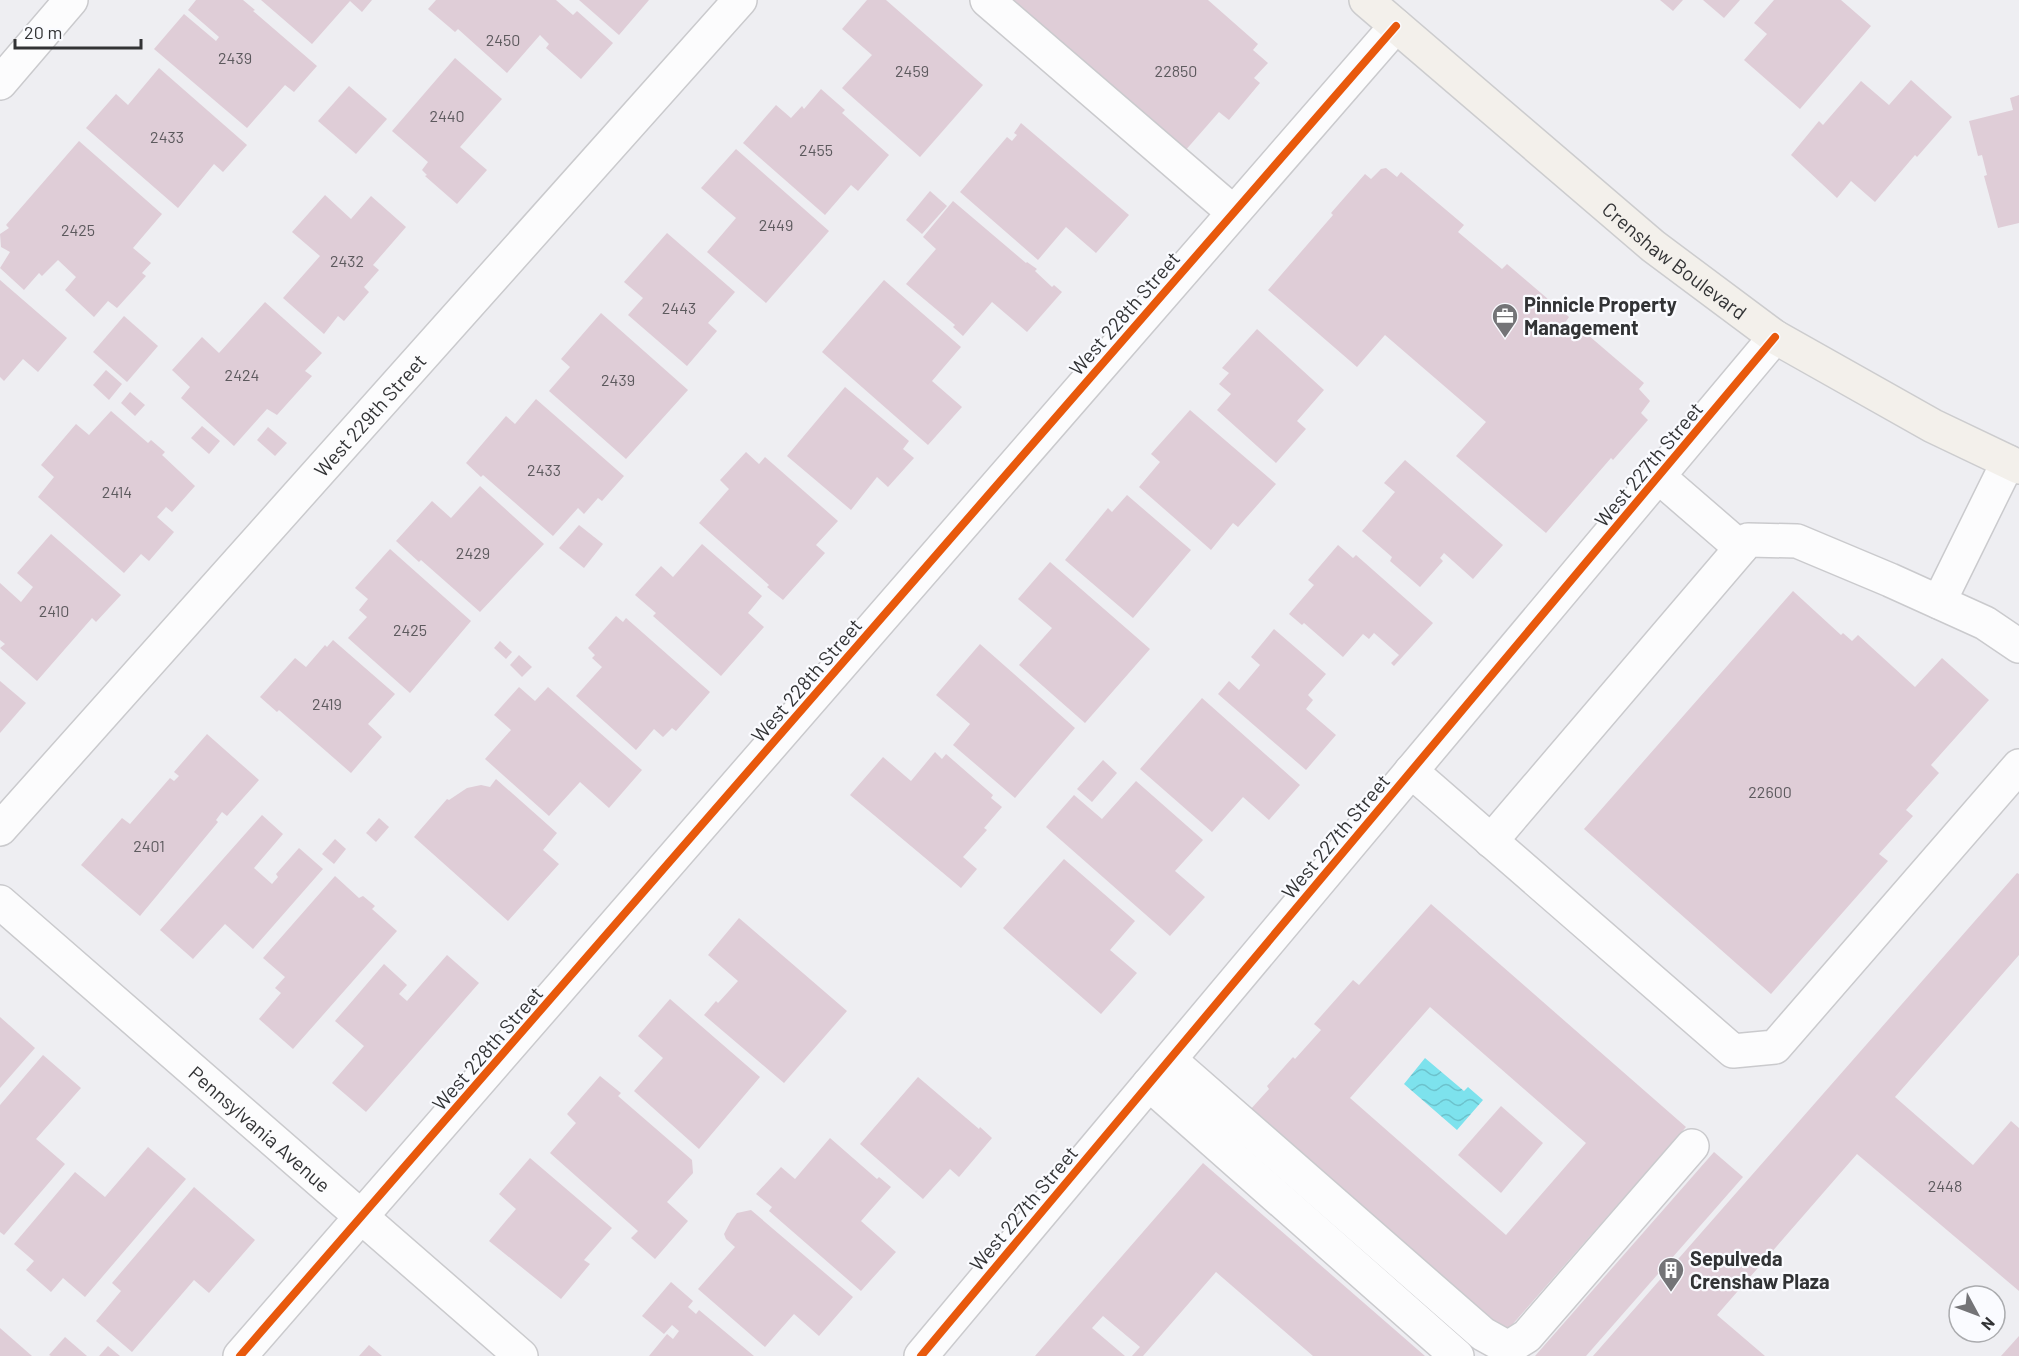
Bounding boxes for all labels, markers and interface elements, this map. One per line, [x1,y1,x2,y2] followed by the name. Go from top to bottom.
[15,12,141,50] scale bar
[24,21,62,43] text: 20 m
[486,30,520,49] house number: 2450
[218,48,252,67] house number: 2439
[895,61,929,80] house number: 2459
[1155,61,1197,80] house number: 22850
[429,106,465,125] house number: 2440
[150,127,184,146] house number: 2433
[799,140,833,159] house number: 2455
[1598,196,1752,324] street label: Crenshaw Boulevard
[759,215,793,234] house number: 2449
[61,220,95,239] house number: 2425
[1064,246,1184,380] street label: West 228th Street
[330,251,364,270] house number: 2432
[1524,292,1677,339] place label: Pinnicle Property Management
[662,298,696,317] house number: 2443
[1490,301,1520,339] office icon: Pinnicle Property Management
[309,349,431,481] street label: West 229th Street
[225,365,259,384] house number: 2424
[601,370,635,389] house number: 2439
[1589,397,1707,531] street label: West 227th Street
[527,460,561,479] house number: 2433
[102,482,132,501] house number: 2414
[456,543,490,562] house number: 2429
[39,601,69,620] house number: 2410
[746,613,866,747] street label: West 228th Street
[393,620,427,639] house number: 2425
[312,694,342,713] house number: 2419
[1276,769,1394,903] street label: West 227th Street
[1748,782,1792,801] house number: 22600
[133,836,165,855] house number: 2401
[427,981,547,1115] street label: West 228th Street
[184,1061,336,1197] street label: Pennsylvania Avenue
[964,1141,1082,1275] street label: West 227th Street
[1928,1176,1962,1195] house number: 2448
[1690,1246,1829,1293] place label: Sepulveda Crenshaw Plaza
[1656,1255,1686,1293] building icon: Sepulveda Crenshaw Plaza
[1947,1284,2007,1344] north arrow
[1978,1314,1999,1334] text: N

